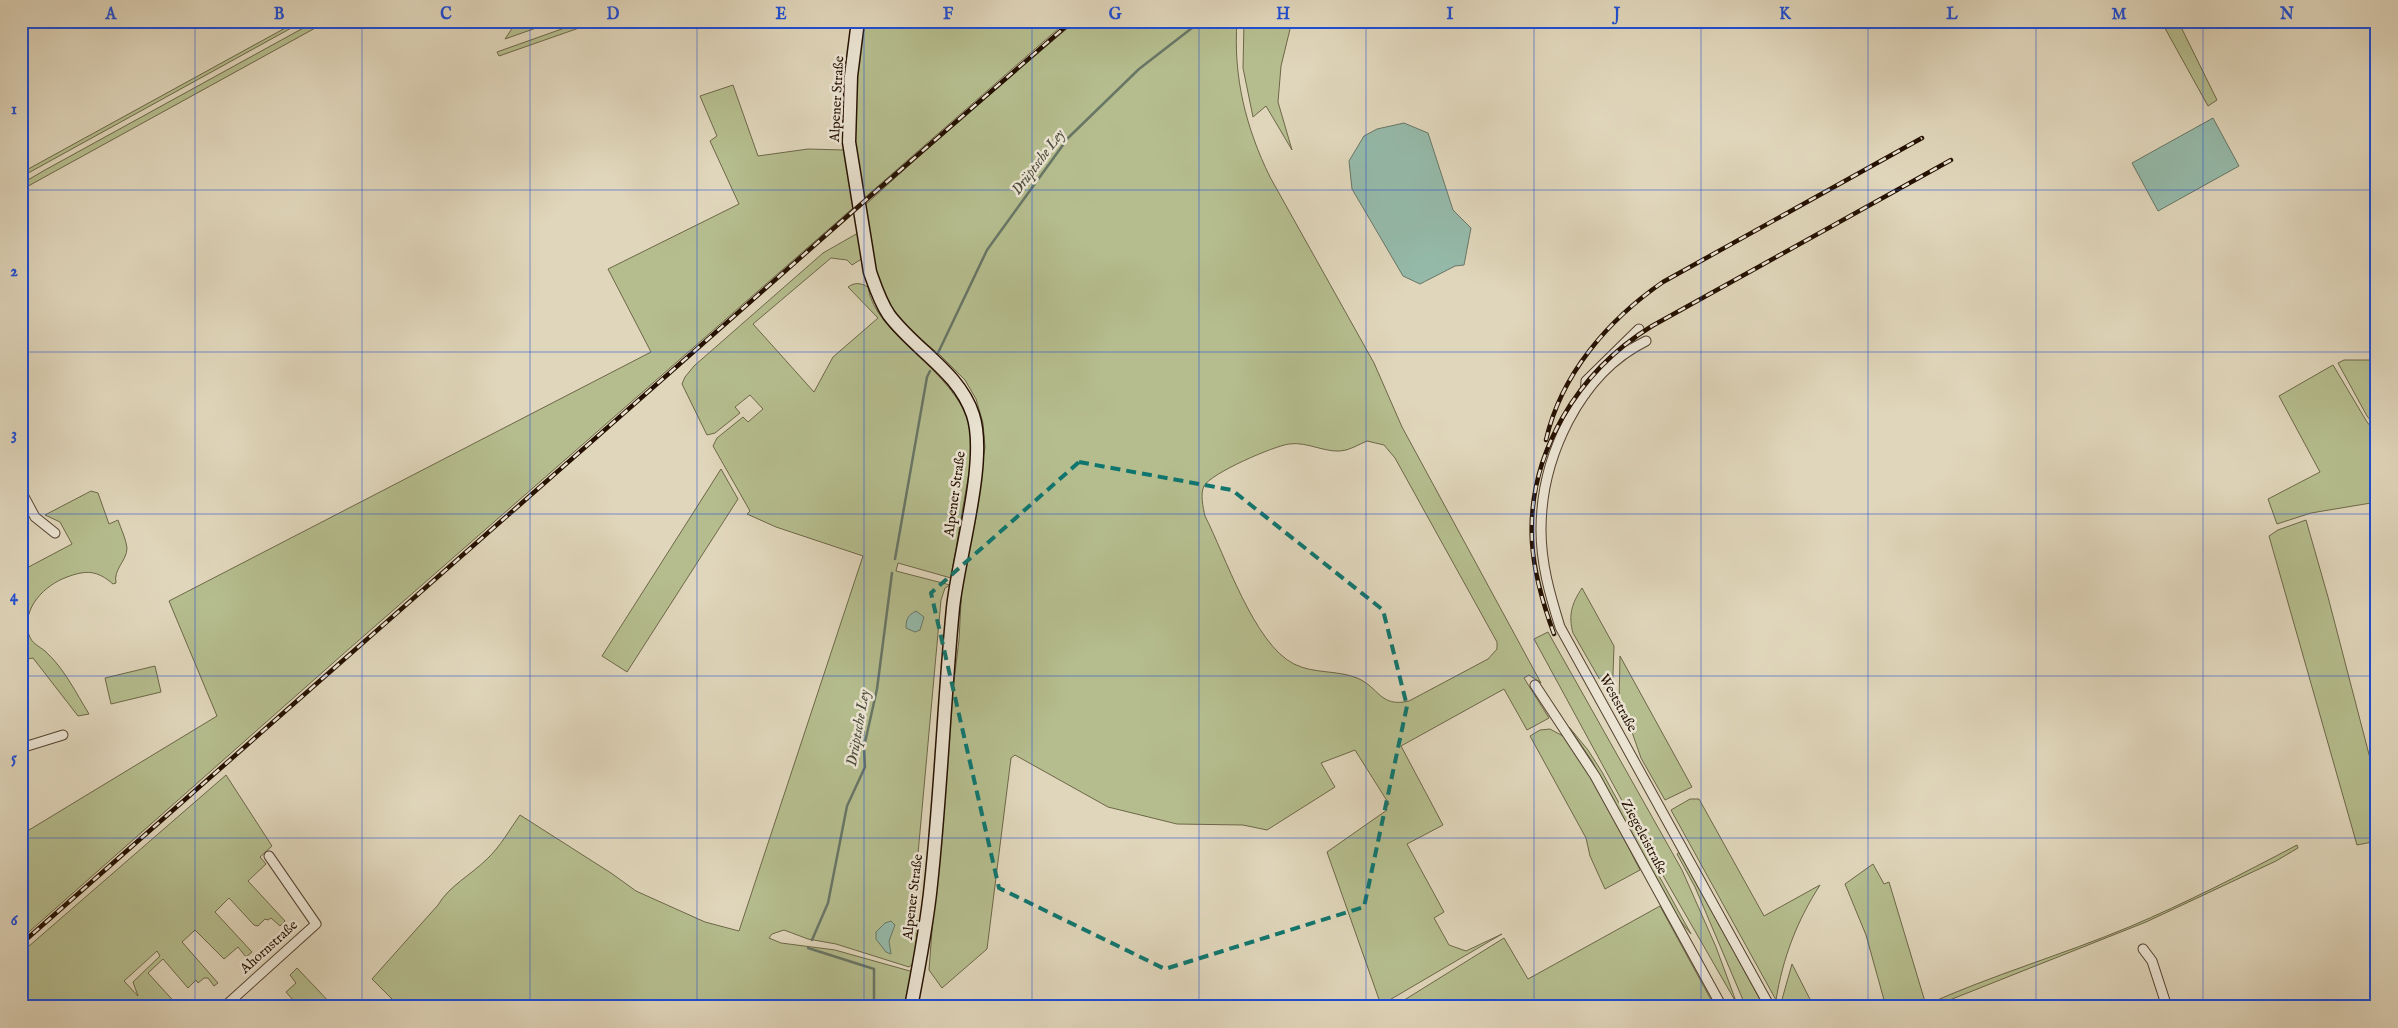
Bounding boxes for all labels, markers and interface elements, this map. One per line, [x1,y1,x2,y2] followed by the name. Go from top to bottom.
[105,5,118,25] text: A
[274,5,285,25] text: B
[440,5,452,25] text: C
[607,5,620,25] text: D
[775,5,787,25] text: E
[943,5,954,25] text: F
[1109,5,1122,25] text: G
[1276,5,1290,25] text: H
[1447,5,1454,25] text: I
[1612,5,1621,25] text: J
[1779,5,1792,25] text: K
[1946,5,1958,25] text: L
[2111,5,2127,25] text: M
[2279,5,2294,25] text: N
[826,55,848,144] street label: Alpener Straße
[11,100,17,120] text: 1
[1007,125,1069,199] water label: Drüptsche Ley
[10,262,18,282] text: 2
[11,425,17,445] text: 3
[940,449,970,539] street label: Alpener Straße
[10,587,19,607] text: 4
[1595,671,1642,736] street label: Weststraße
[842,688,874,768] water label: Drüptsche Ley
[11,749,17,769] text: 5
[1617,796,1672,878] street label: Ziegeleistraße
[899,853,927,942] street label: Alpener Straße
[11,911,19,931] text: 6
[236,916,302,978] street label: Ahornstraße

